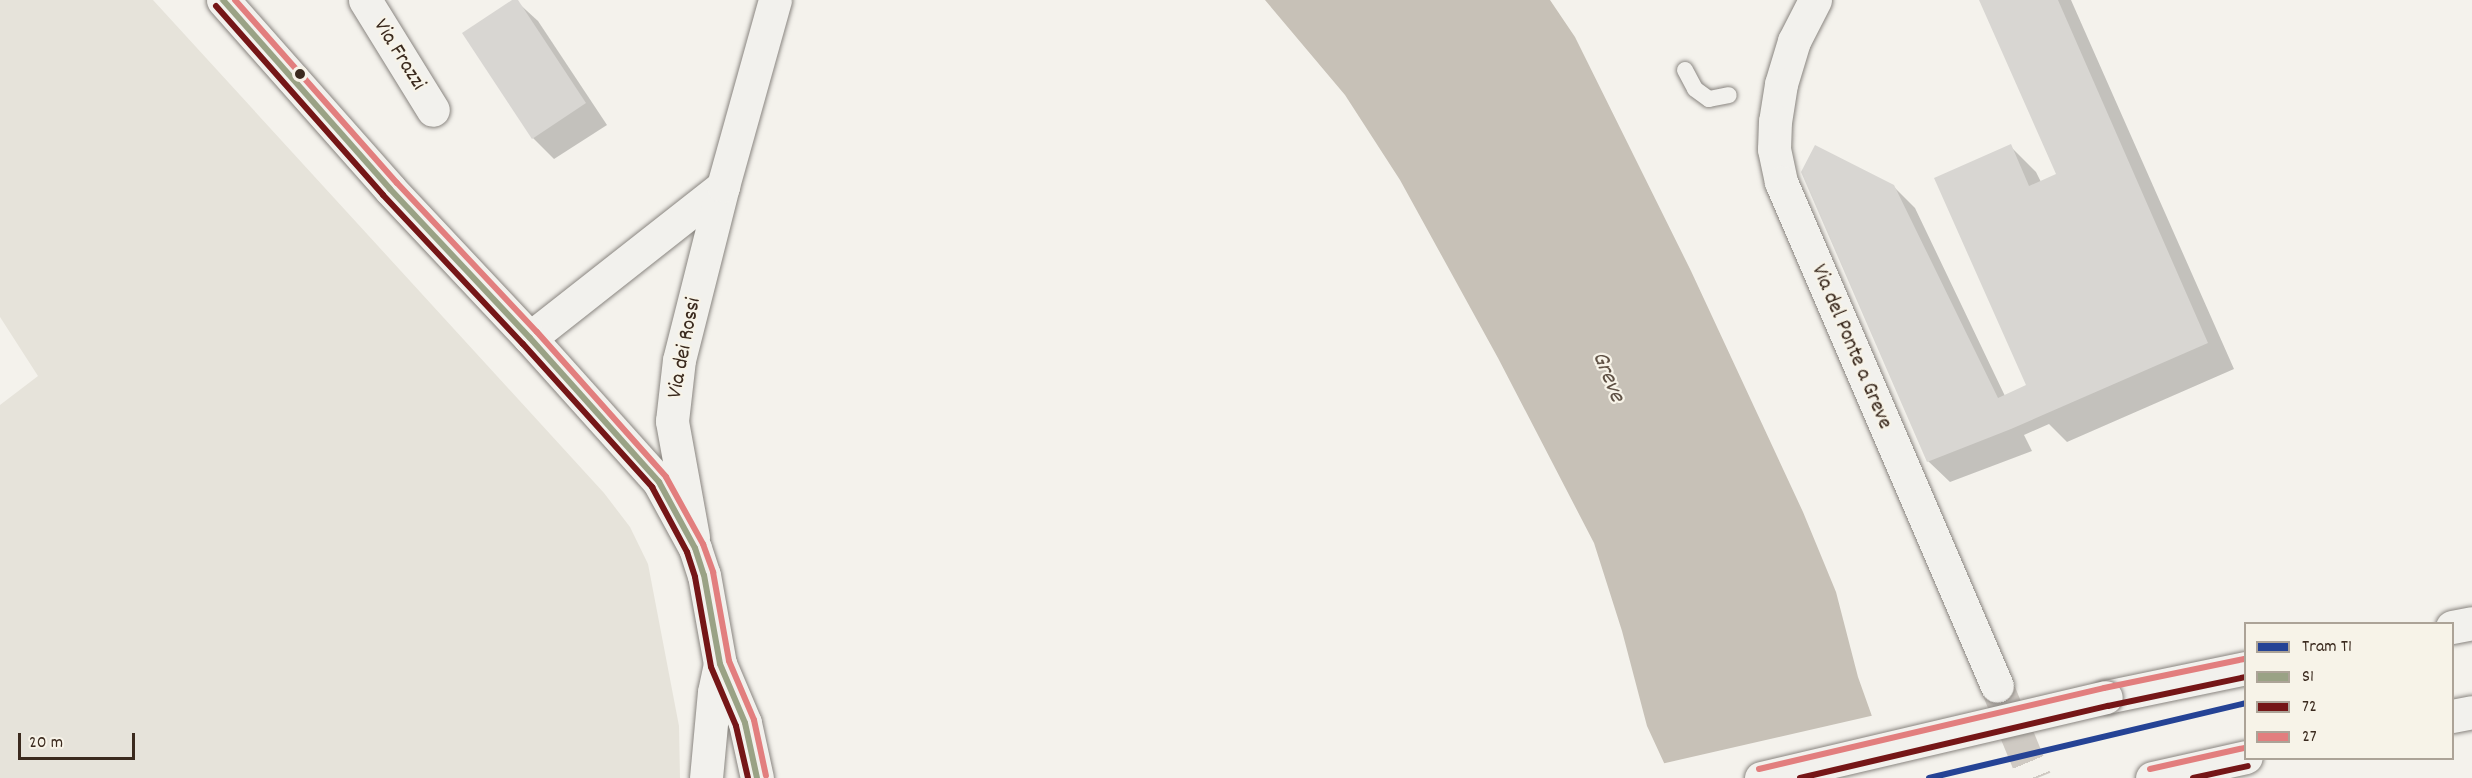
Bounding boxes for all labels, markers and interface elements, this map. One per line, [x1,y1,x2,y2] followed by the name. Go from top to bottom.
[367,15,431,95] street label: Via Frazzi
[294,68,306,80] unlabelled marker
[1804,261,1898,433] street label: Via del Ponte a Greve
[662,295,708,401] street label: Via dei Rossi
[1584,347,1630,407] water label: Greve
[2244,622,2454,760] legend
[2302,635,2352,660] text: Tram T1
[2302,665,2314,690] text: S1
[2302,695,2317,720] text: 72
[21,721,138,759] scale bar
[2302,725,2317,750] text: 27
[29,731,63,756] text: 20 m

